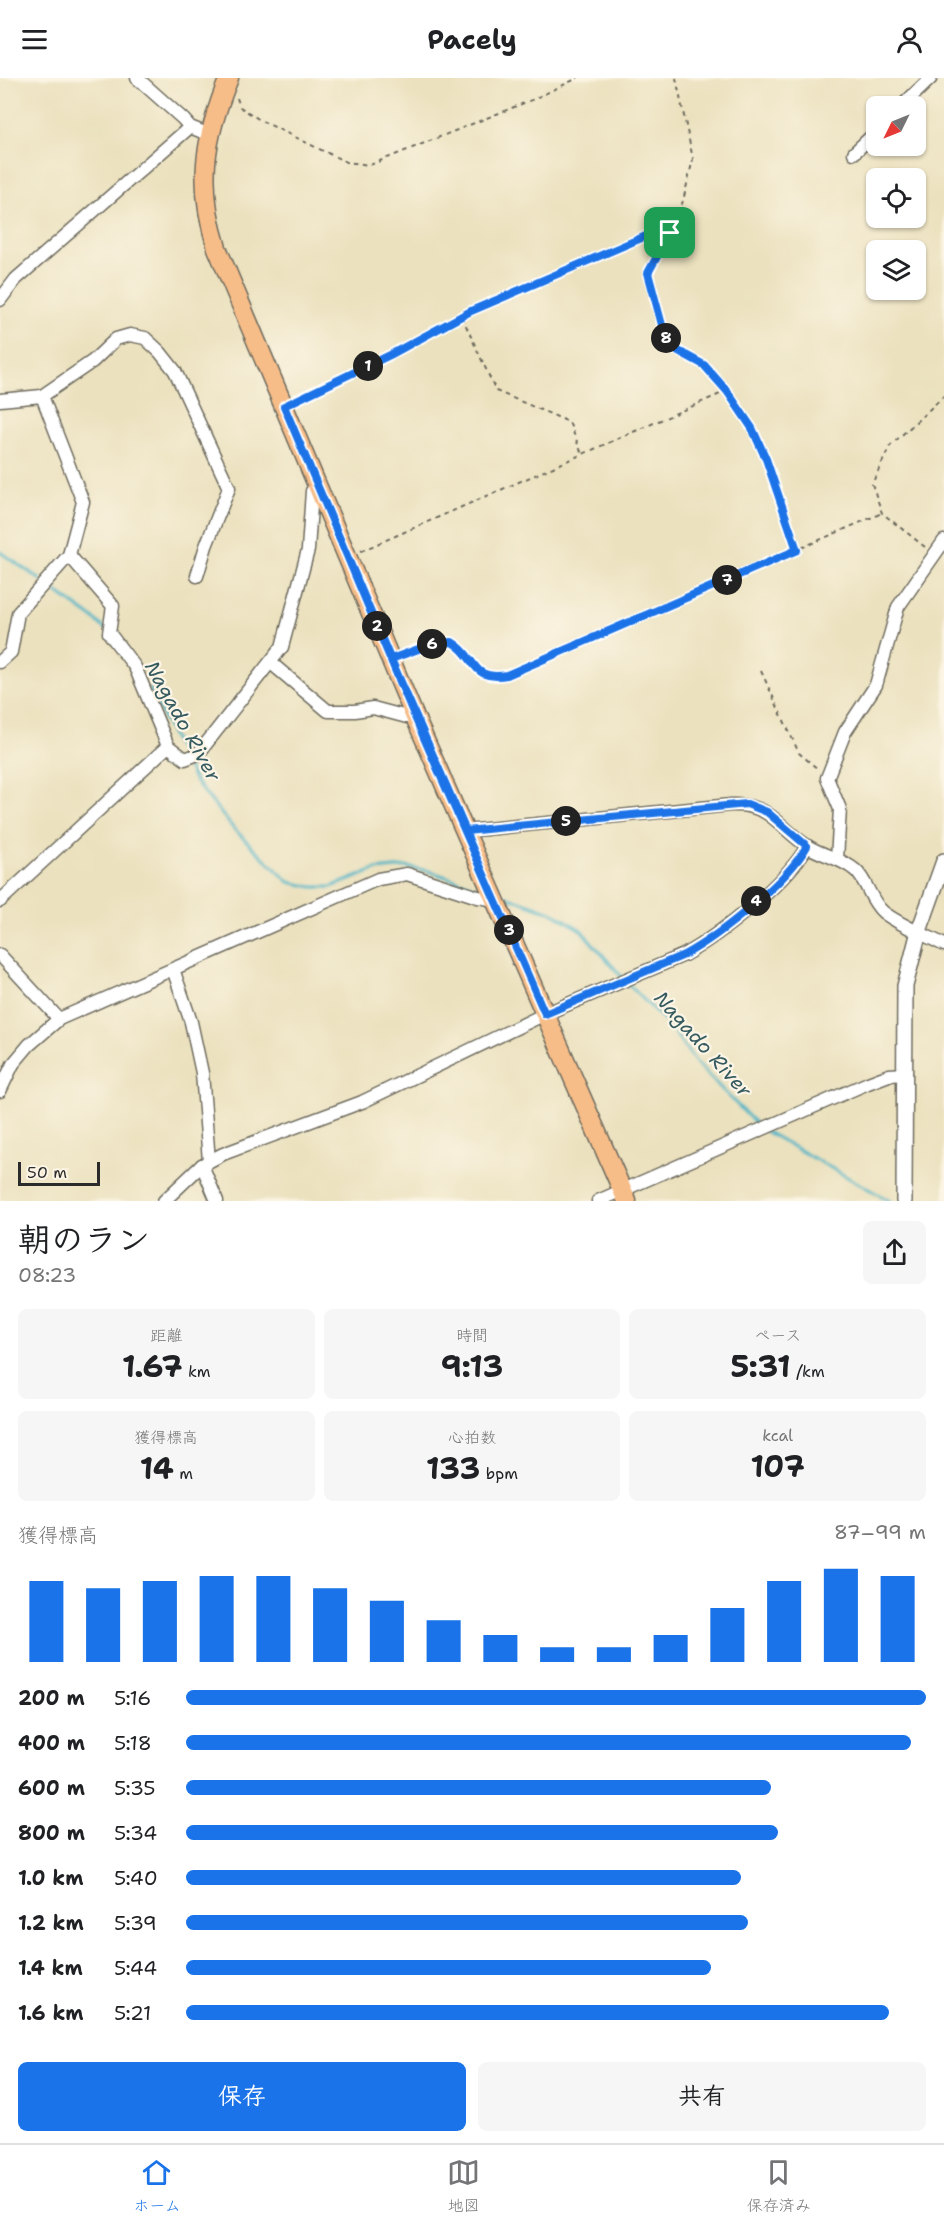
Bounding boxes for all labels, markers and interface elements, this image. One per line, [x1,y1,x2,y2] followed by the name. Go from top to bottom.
[427,21,517,58] text: Pacely
[18,23,51,56] icon: menu
[893,23,926,56] icon: person
[866,96,926,156] north arrow
[866,96,926,300] map controls
[866,168,926,228] button: locate
[644,207,695,258] pin
[653,216,686,249] icon: arrive
[866,240,926,300] button: layers
[651,323,681,353] pin: 8
[660,327,672,348] text: 8
[353,351,383,381] pin: 1
[364,355,372,376] text: 1
[712,565,742,595] pin: 7
[721,569,733,590] text: 7
[362,611,392,641] pin: 2
[371,615,383,636] text: 2
[417,629,447,659] pin: 6
[426,633,438,654] text: 6
[139,656,227,786] water label: Nagado River
[551,806,581,836] pin: 5
[561,810,571,831] text: 5
[741,886,771,916] pin: 4
[750,890,762,911] text: 4
[494,915,524,945] pin: 3
[503,919,515,940] text: 3
[648,985,758,1103] water label: Nagado River
[18,1159,100,1186] scale bar
[27,1162,67,1183] text: 50 m
[18,1217,150,1262] text: 朝のラン
[863,1221,926,1284] button: share
[18,1262,76,1288] text: 08:23
[150,1325,182,1346] text: 距離
[456,1325,488,1346] text: 時間
[754,1325,801,1346] text: ペース
[122,1346,183,1387] text: 1.67
[441,1346,503,1387] text: 9:13
[731,1346,791,1387] text: 5:31
[183,1361,211,1382] text: km
[791,1361,825,1382] text: /km
[762,1425,793,1446] text: kcal
[134,1427,198,1448] text: 獲得標高
[448,1427,496,1448] text: 心拍数
[751,1446,805,1487] text: 107
[140,1448,174,1489] text: 14
[426,1448,480,1489] text: 133
[174,1463,193,1484] text: m
[480,1463,518,1484] text: bpm
[834,1519,926,1545] text: 87–99 m
[18,1522,98,1548] text: 獲得標高
[18,1685,85,1711] text: 200 m
[114,1685,151,1711] text: 5:16
[18,1730,85,1756] text: 400 m
[114,1730,152,1756] text: 5:18
[18,1775,85,1801] text: 600 m
[114,1775,156,1801] text: 5:35
[18,1820,85,1846] text: 800 m
[114,1820,157,1846] text: 5:34
[18,1865,83,1891] text: 1.0 km
[114,1865,158,1891] text: 5:40
[18,1910,84,1936] text: 1.2 km
[114,1910,157,1936] text: 5:39
[18,1955,83,1981] text: 1.4 km
[114,1955,157,1981] text: 5:44
[18,2000,84,2026] text: 1.6 km
[114,2000,151,2026] text: 5:21
[18,2062,466,2131] button: 保存
[478,2062,926,2131] button: 共有
[133,2156,181,2216] tab: ホーム
[447,2156,480,2216] tab: 地図
[747,2156,811,2216] tab: 保存済み

